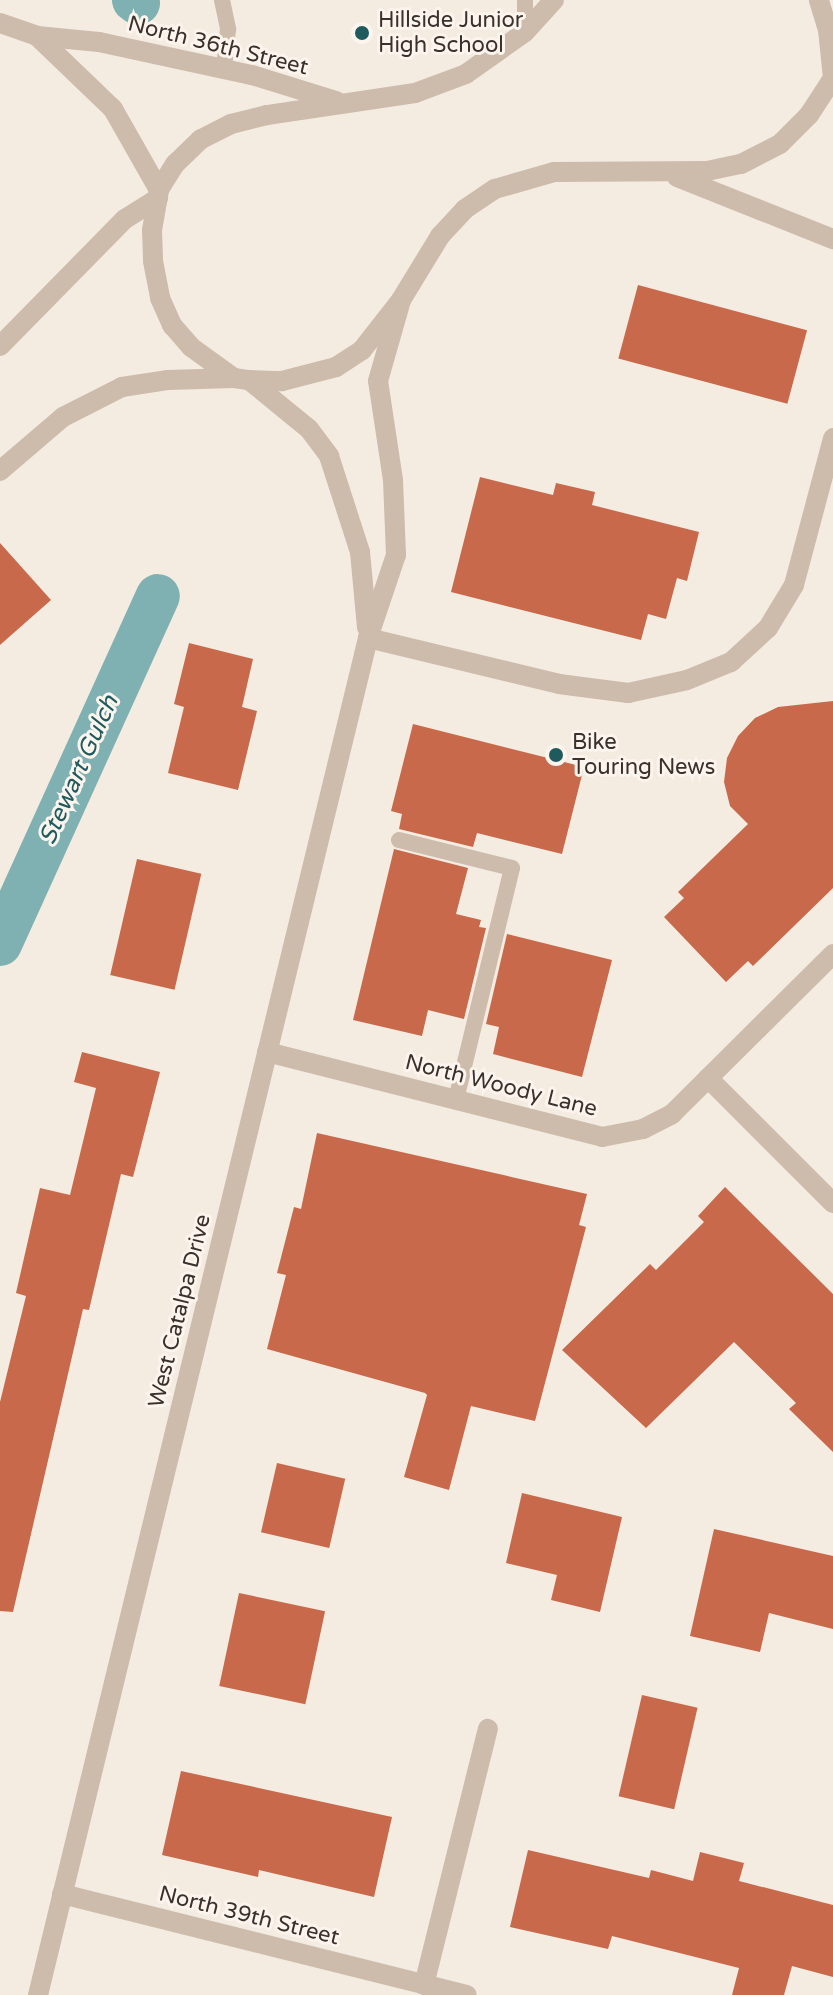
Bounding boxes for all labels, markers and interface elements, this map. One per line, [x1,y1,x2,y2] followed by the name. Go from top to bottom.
[378,7,523,58] place label: Hillside Junior High School
[125,11,311,81] street label: North 36th Street
[353,24,371,42] marker: Hillside Junior High School
[33,691,125,849] water label: Stewart Gulch
[572,729,715,780] place label: Bike Touring News
[547,746,565,764] marker: Bike Touring News
[402,1049,600,1123] street label: North Woody Lane
[143,1212,217,1410] street label: West Catalpa Drive
[156,1881,342,1951] street label: North 39th Street

